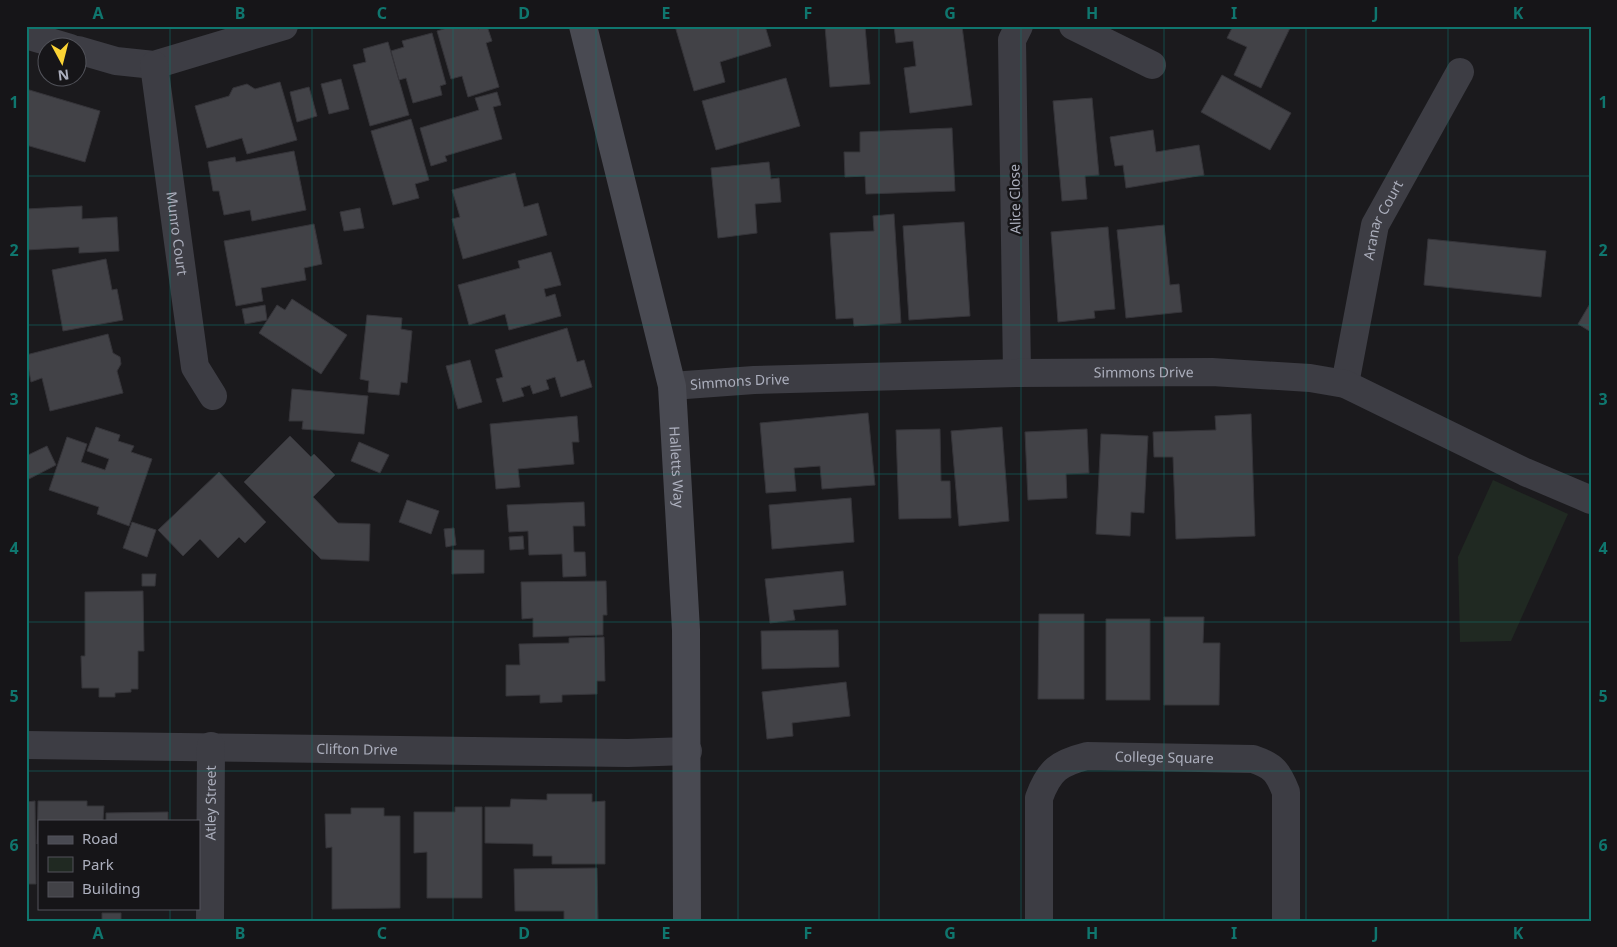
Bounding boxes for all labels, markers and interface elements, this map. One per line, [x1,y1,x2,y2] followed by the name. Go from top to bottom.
[92,2,104,24] text: A
[235,2,245,24] text: B
[377,2,387,24] text: C
[518,2,530,24] text: D
[662,2,671,24] text: E
[804,2,812,24] text: F
[944,2,956,24] text: G
[1086,2,1098,24] text: H
[1231,2,1237,24] text: I
[1371,2,1379,24] text: J
[1513,2,1524,24] text: K
[38,38,88,88] north arrow
[57,65,70,86] text: N
[9,91,19,113] text: 1
[1598,91,1608,113] text: 1
[1004,164,1025,234] street label: Alice Close
[1359,177,1407,261] street label: Aranar Court
[162,190,192,277] street label: Munro Court
[9,239,19,261] text: 2
[1598,239,1608,261] text: 2
[1094,362,1194,382] street label: Simmons Drive
[689,369,790,394] street label: Simmons Drive
[9,388,19,410] text: 3
[1598,388,1608,410] text: 3
[665,426,689,509] street label: Halletts Way
[9,537,19,559] text: 4
[1598,537,1608,559] text: 4
[9,685,19,707] text: 5
[1598,685,1608,707] text: 5
[316,739,398,759] street label: Clifton Drive
[1115,747,1214,767] street label: College Square
[200,765,220,841] street label: Atley Street
[38,820,200,910] legend
[82,828,118,848] text: Road
[9,834,19,856] text: 6
[1598,834,1608,856] text: 6
[82,854,114,874] text: Park
[82,878,140,898] text: Building
[92,922,104,944] text: A
[235,922,245,944] text: B
[377,922,387,944] text: C
[518,922,530,944] text: D
[662,922,671,944] text: E
[804,922,812,944] text: F
[944,922,956,944] text: G
[1086,922,1098,944] text: H
[1231,922,1237,944] text: I
[1371,922,1379,944] text: J
[1513,922,1524,944] text: K

